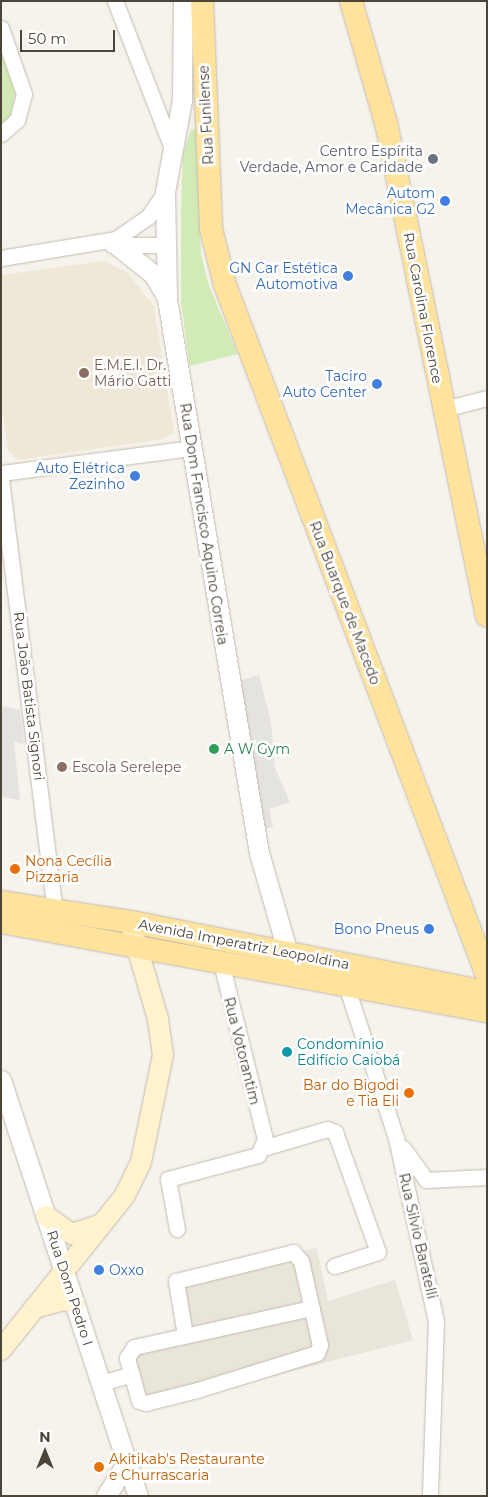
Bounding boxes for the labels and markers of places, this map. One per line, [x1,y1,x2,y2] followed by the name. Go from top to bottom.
[240,143,423,176] place label: Centro Espírita Verdade, Amor e Caridade
[427,153,439,165] marker: Centro Espírita Verdade, Amor e Caridade
[345,185,435,218] place label: Autom Mecânica G2
[439,195,451,207] marker: Autom Mecânica G2
[229,260,338,292] place label: GN Car Estética Automotiva
[342,270,354,282] marker: GN Car Estética Automotiva
[94,357,171,390] place label: E.M.E.I. Dr. Mário Gatti
[78,367,90,379] marker: E.M.E.I. Dr. Mário Gatti
[283,368,367,401] place label: Taciro Auto Center
[371,378,383,390] marker: Taciro Auto Center
[35,460,125,492] place label: Auto Elétrica Zezinho
[129,470,141,482] marker: Auto Elétrica Zezinho
[224,741,290,757] place label: A W Gym
[208,743,220,755] marker: A W Gym
[72,759,181,775] place label: Escola Serelepe
[56,761,68,773] marker: Escola Serelepe
[25,853,112,886] place label: Nona Cecília Pizzaria
[9,863,21,875] marker: Nona Cecília Pizzaria
[334,921,419,937] place label: Bono Pneus
[423,923,435,935] marker: Bono Pneus
[297,1036,400,1068] place label: Condomínio Edifício Caiobá
[281,1046,293,1058] marker: Condomínio Edifício Caiobá
[303,1077,399,1110] place label: Bar do Bigodi e Tia Eli
[403,1087,415,1099] marker: Bar do Bigodi e Tia Eli
[109,1262,144,1278] place label: Oxxo
[93,1264,105,1276] marker: Oxxo
[109,1451,265,1484] place label: Akitikab's Restaurante e Churrascaria
[93,1461,105,1473] marker: Akitikab's Restaurante e Churrascaria

